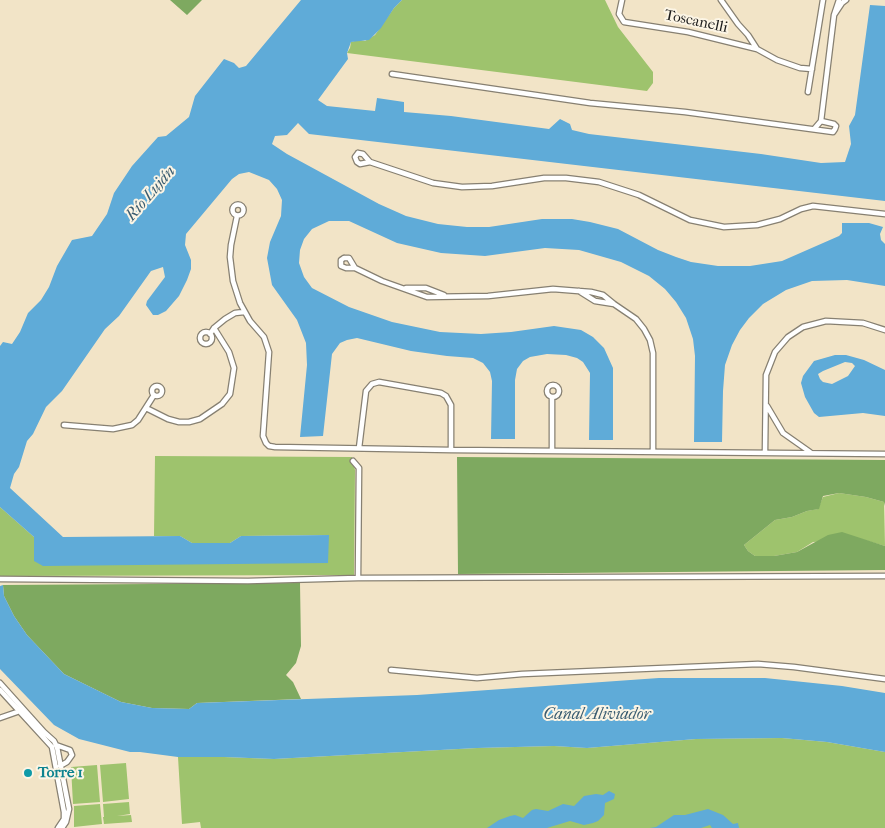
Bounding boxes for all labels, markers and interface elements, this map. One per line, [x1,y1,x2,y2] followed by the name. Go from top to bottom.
[663,7,729,37] street label: Toscanelli
[122,163,180,225] water label: Río Luján
[543,705,651,725] water label: Canal Aliviador
[38,764,83,782] place label: Torre 1
[22,767,34,779] marker: Torre 1

